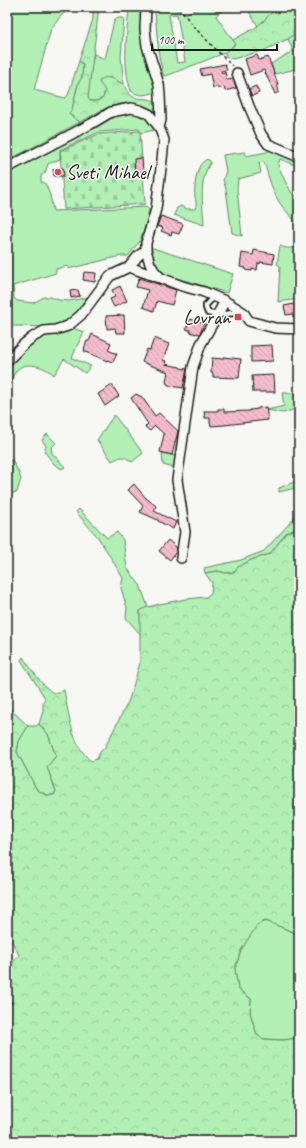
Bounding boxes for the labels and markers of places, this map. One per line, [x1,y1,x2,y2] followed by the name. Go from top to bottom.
[66,160,152,185] place label: Sveti Mihael
[53,167,63,177] marker: Sveti Mihael
[183,305,231,330] place label: Lovran
[233,312,243,322] marker: Lovran

